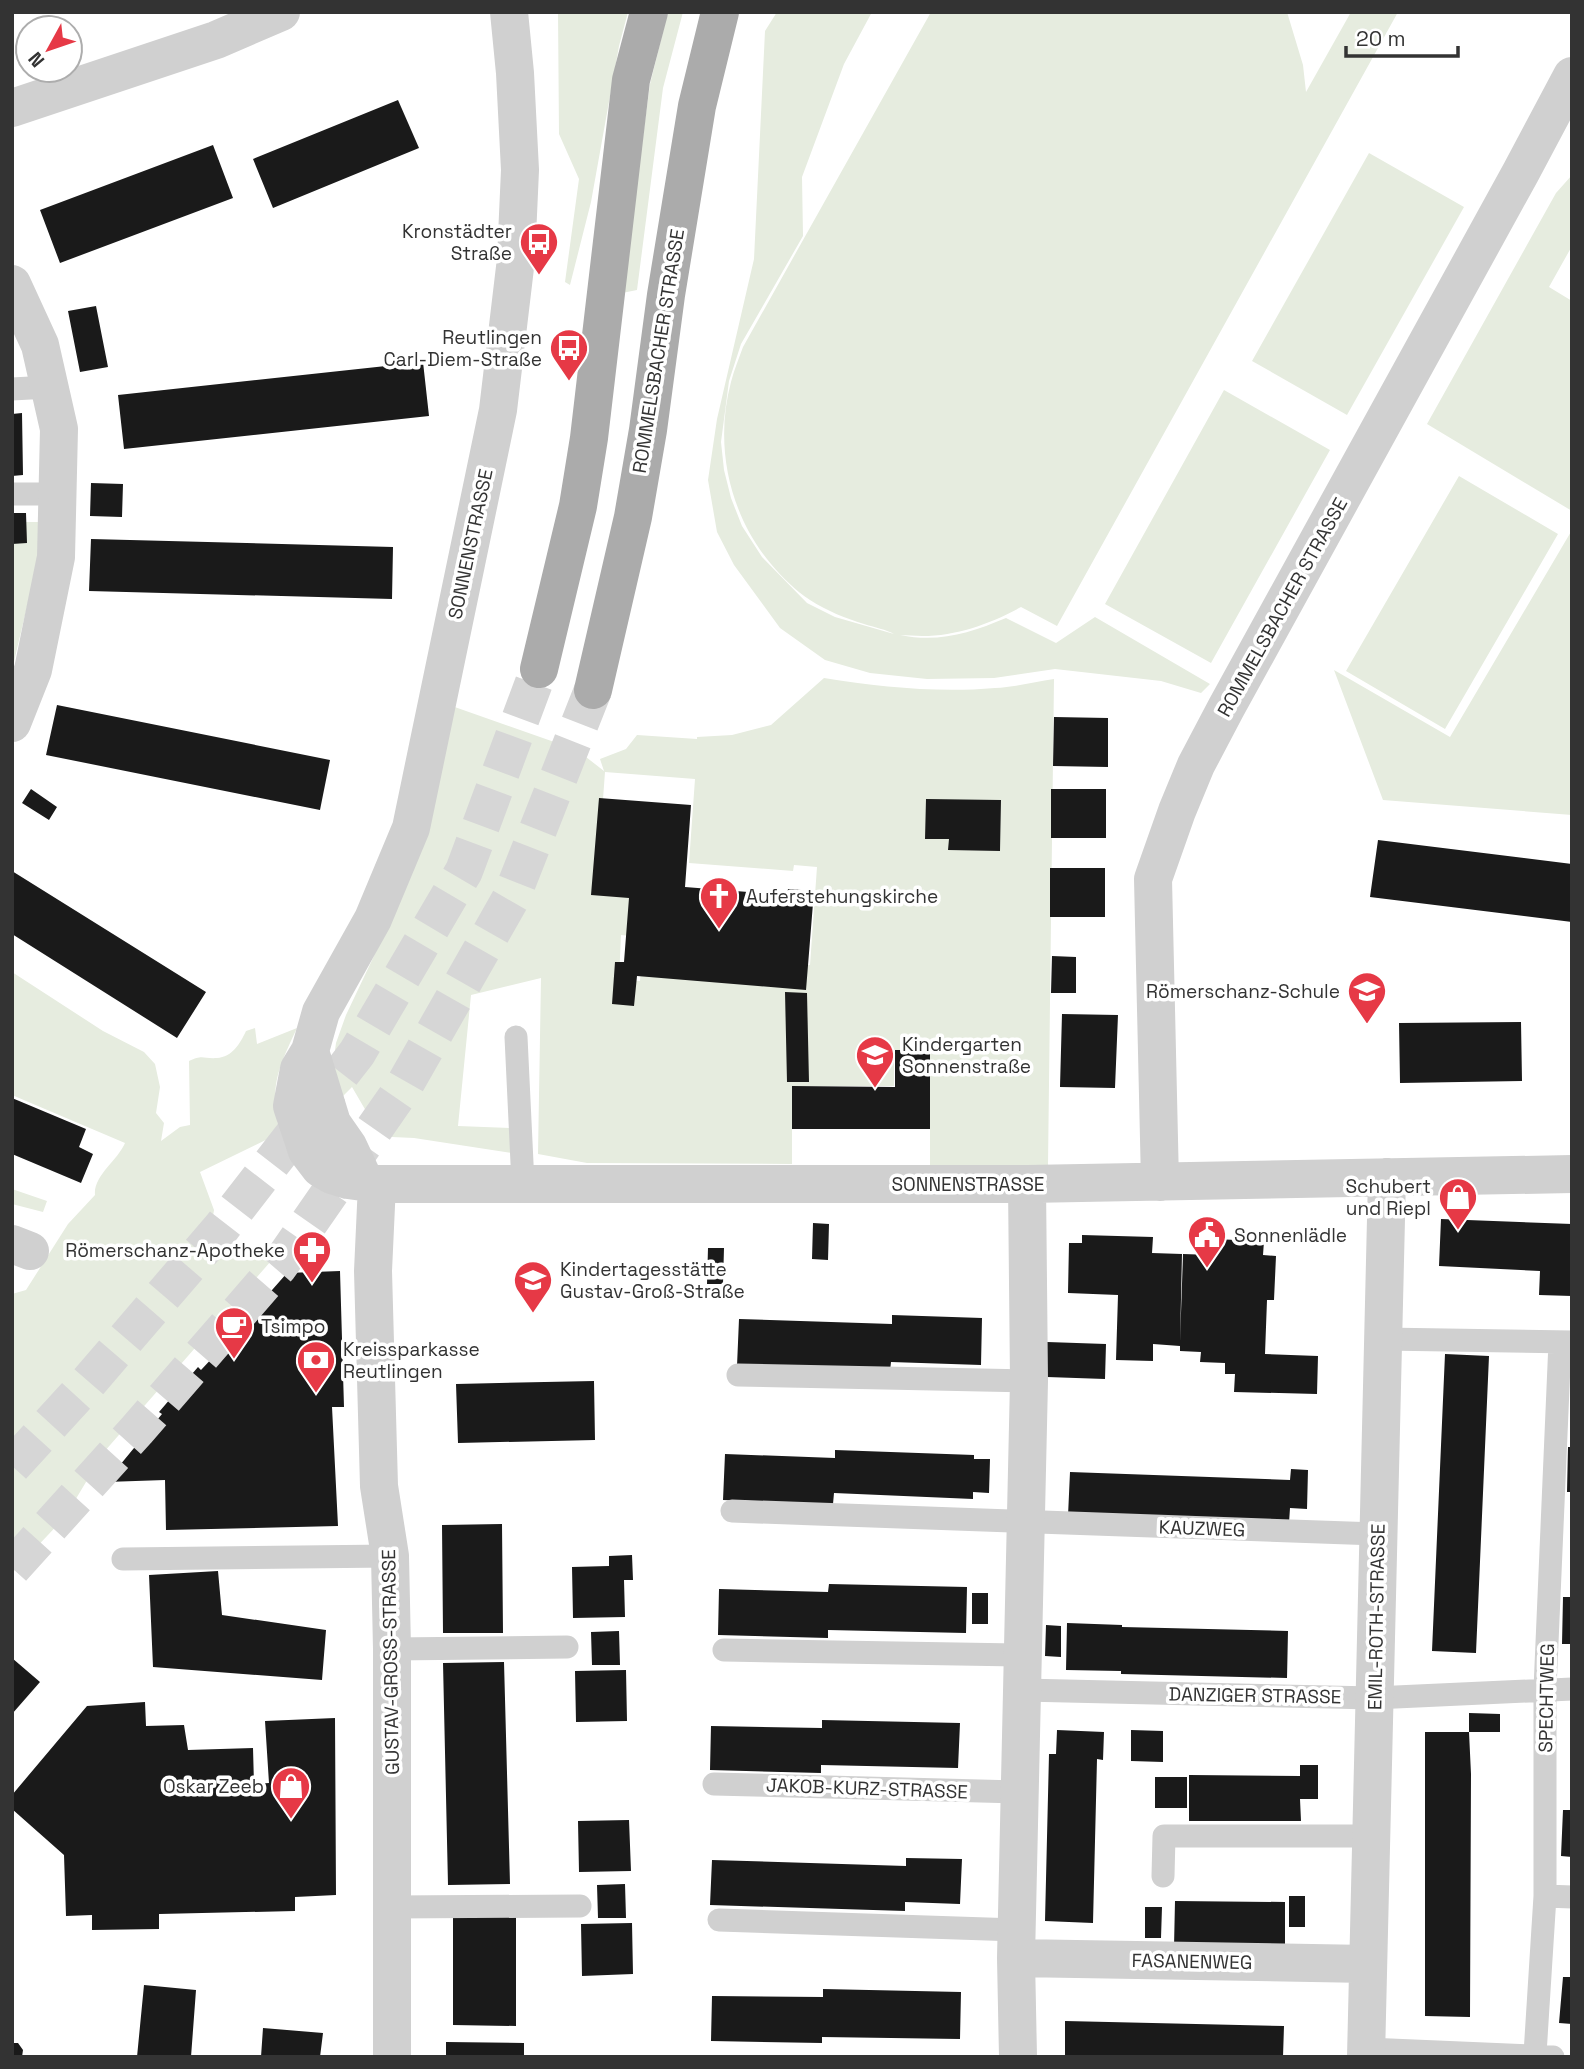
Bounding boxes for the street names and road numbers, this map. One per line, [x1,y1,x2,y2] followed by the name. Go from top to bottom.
[627,227,690,475] street label: ROMMELSBACHER STRASSE
[442,467,499,622] street label: SONNENSTRASSE
[1212,493,1353,721] street label: ROMMELSBACHER STRASSE
[891,1172,1045,1197] street label: SONNENSTRASSE
[1158,1514,1246,1543] street label: KAUZWEG
[1362,1524,1391,1710] street label: EMIL-ROTH-STRASSE
[376,1549,405,1775] street label: GUSTAV-GROSS-STRASSE
[1533,1643,1560,1753] street label: SPECHTWEG
[1168,1681,1342,1710] street label: DANZIGER STRASSE
[766,1772,968,1805] street label: JAKOB-KURZ-STRASSE
[1131,1948,1253,1975] street label: FASANENWEG

